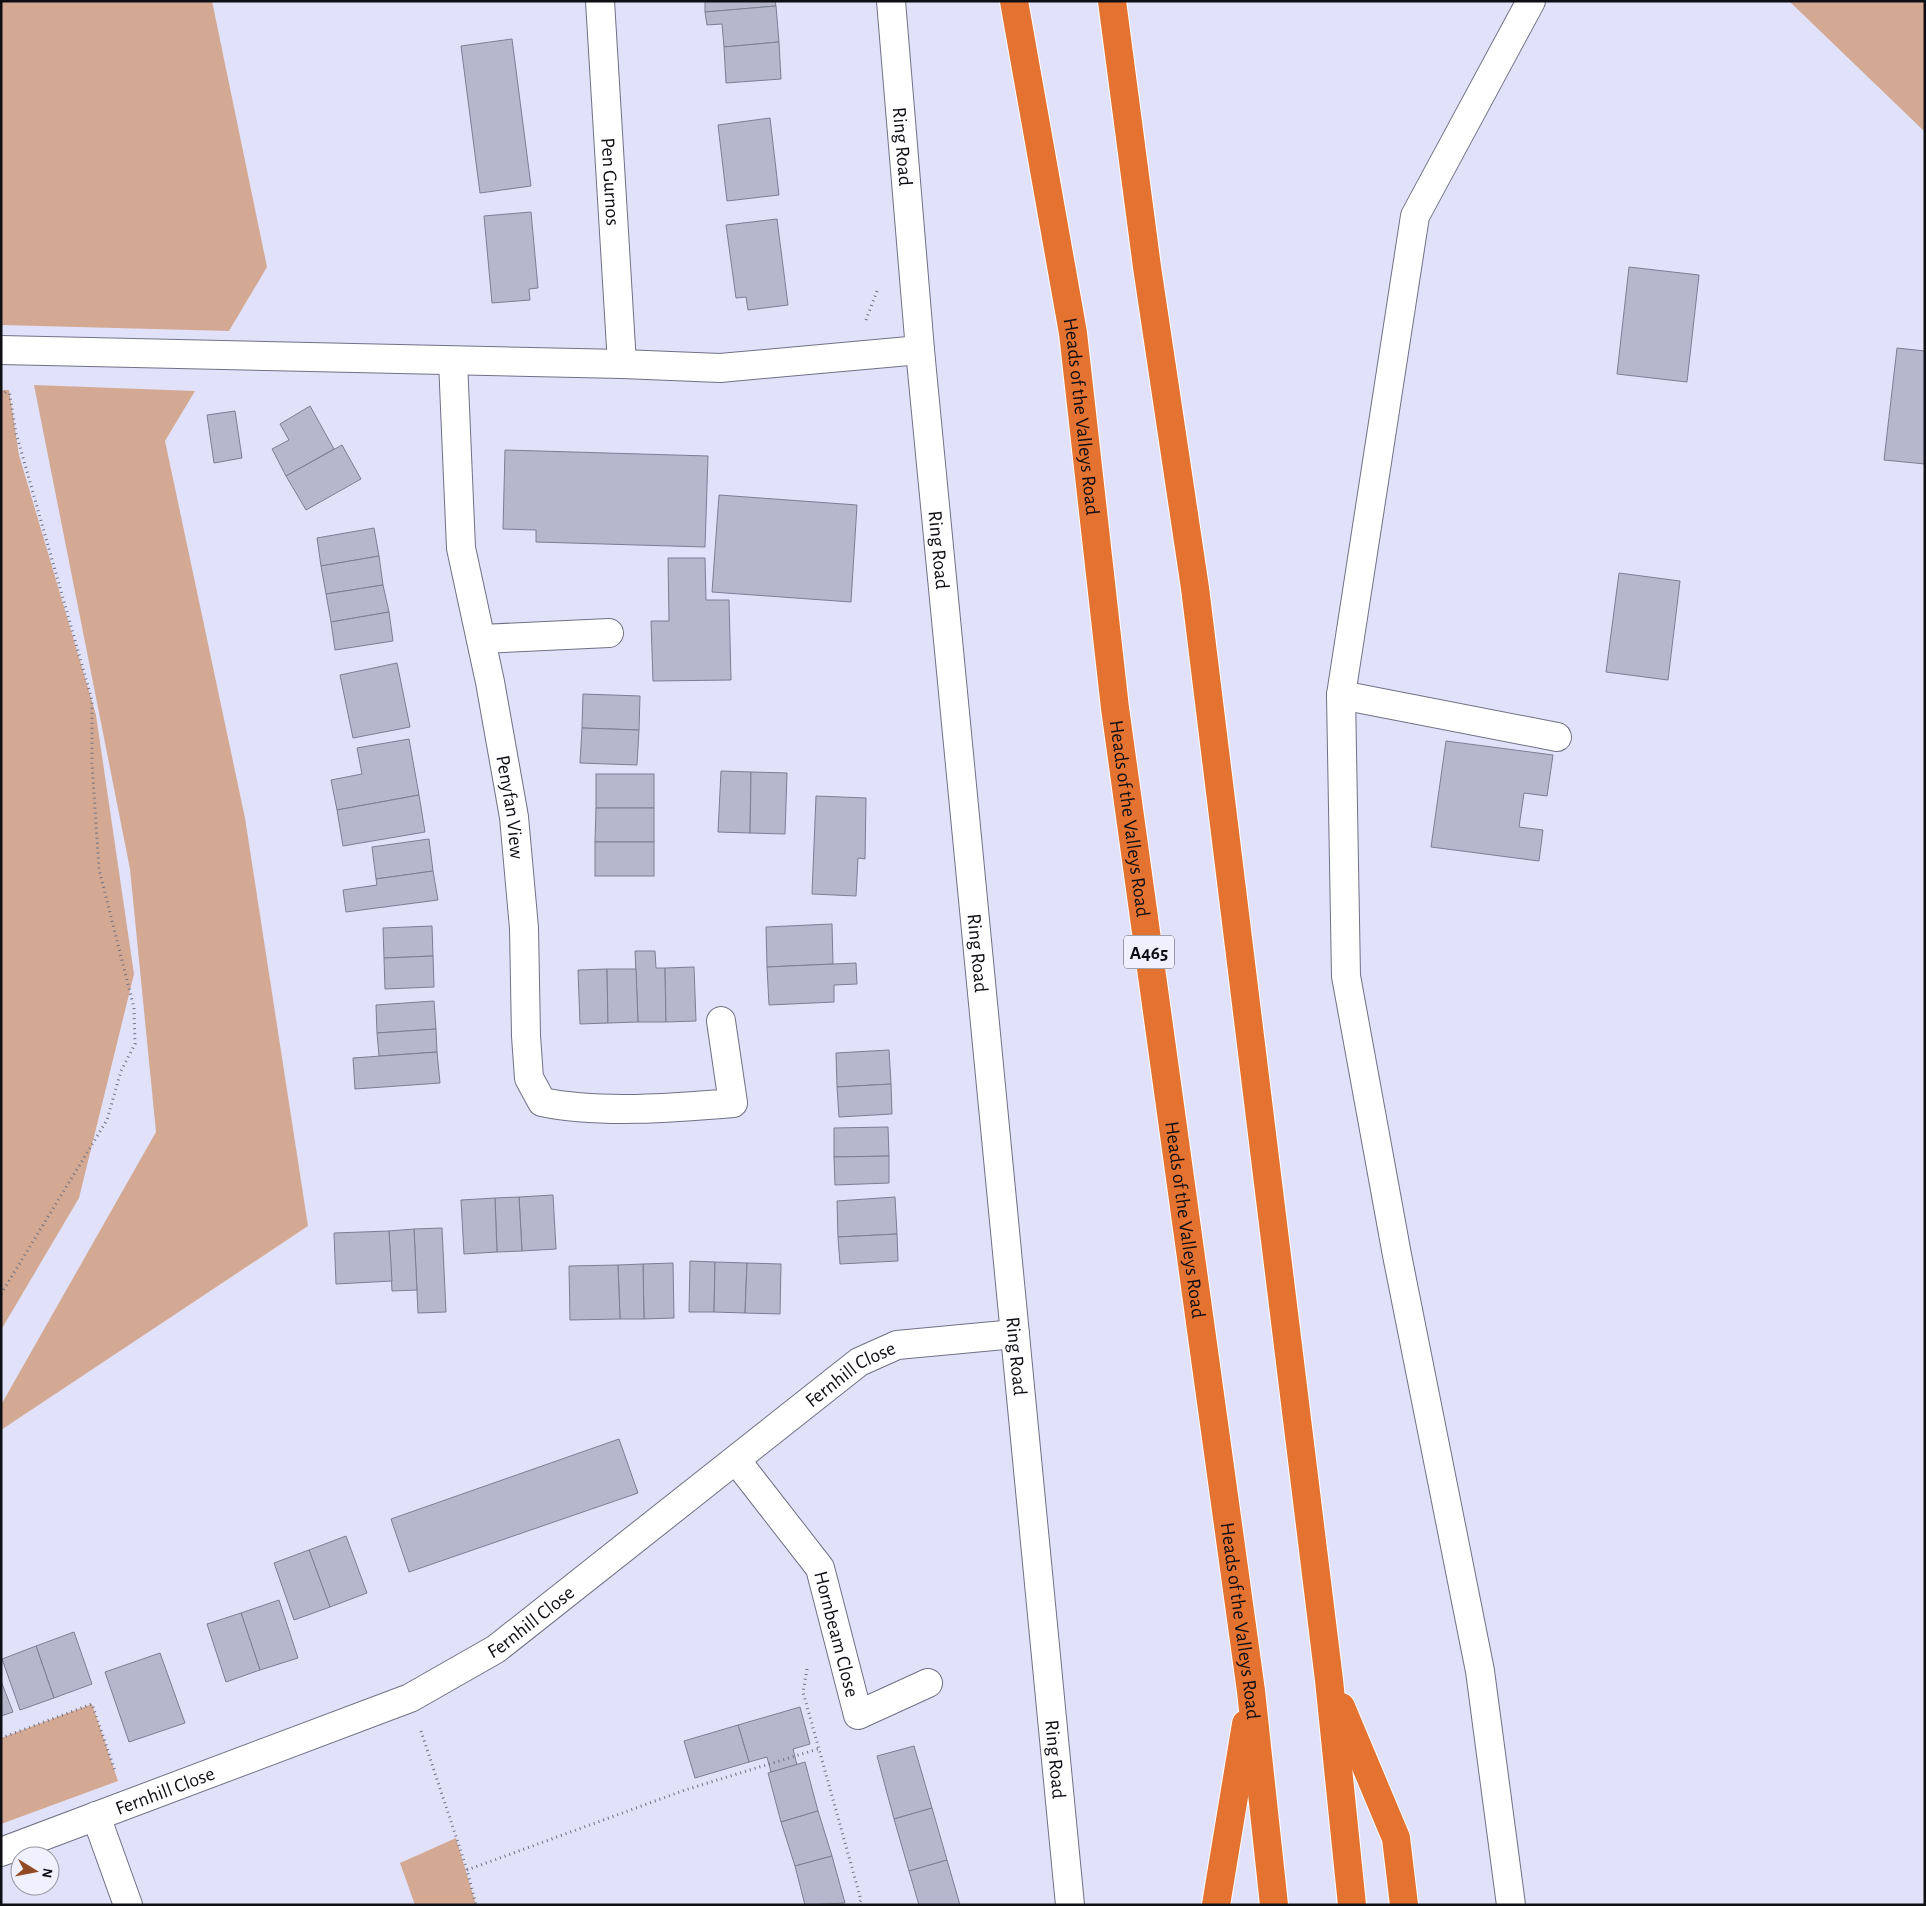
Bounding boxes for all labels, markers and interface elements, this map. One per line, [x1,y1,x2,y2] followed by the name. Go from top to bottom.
[889,106,915,187] street label: Ring Road
[597,137,623,226] street label: Pen Gurnos
[1059,316,1102,516] street label: Heads of the Valleys Road
[925,510,952,590] street label: Ring Road
[1106,719,1153,918] street label: Heads of the Valleys Road
[492,754,527,860] street label: Penyfan View
[963,913,991,993] street label: Ring Road
[1124,936,1174,969] road number: A465
[1161,1120,1208,1319] street label: Heads of the Valleys Road
[1002,1316,1030,1397] street label: Ring Road
[802,1338,899,1412] street label: Fernhill Close
[1217,1521,1263,1720] street label: Heads of the Valleys Road
[810,1569,862,1699] street label: Hornbeam Close
[484,1582,578,1663] street label: Fernhill Close
[1041,1719,1069,1800] street label: Ring Road
[113,1764,217,1819] street label: Fernhill Close
[10,1846,60,1896] north arrow
[39,1867,55,1879] text: N

